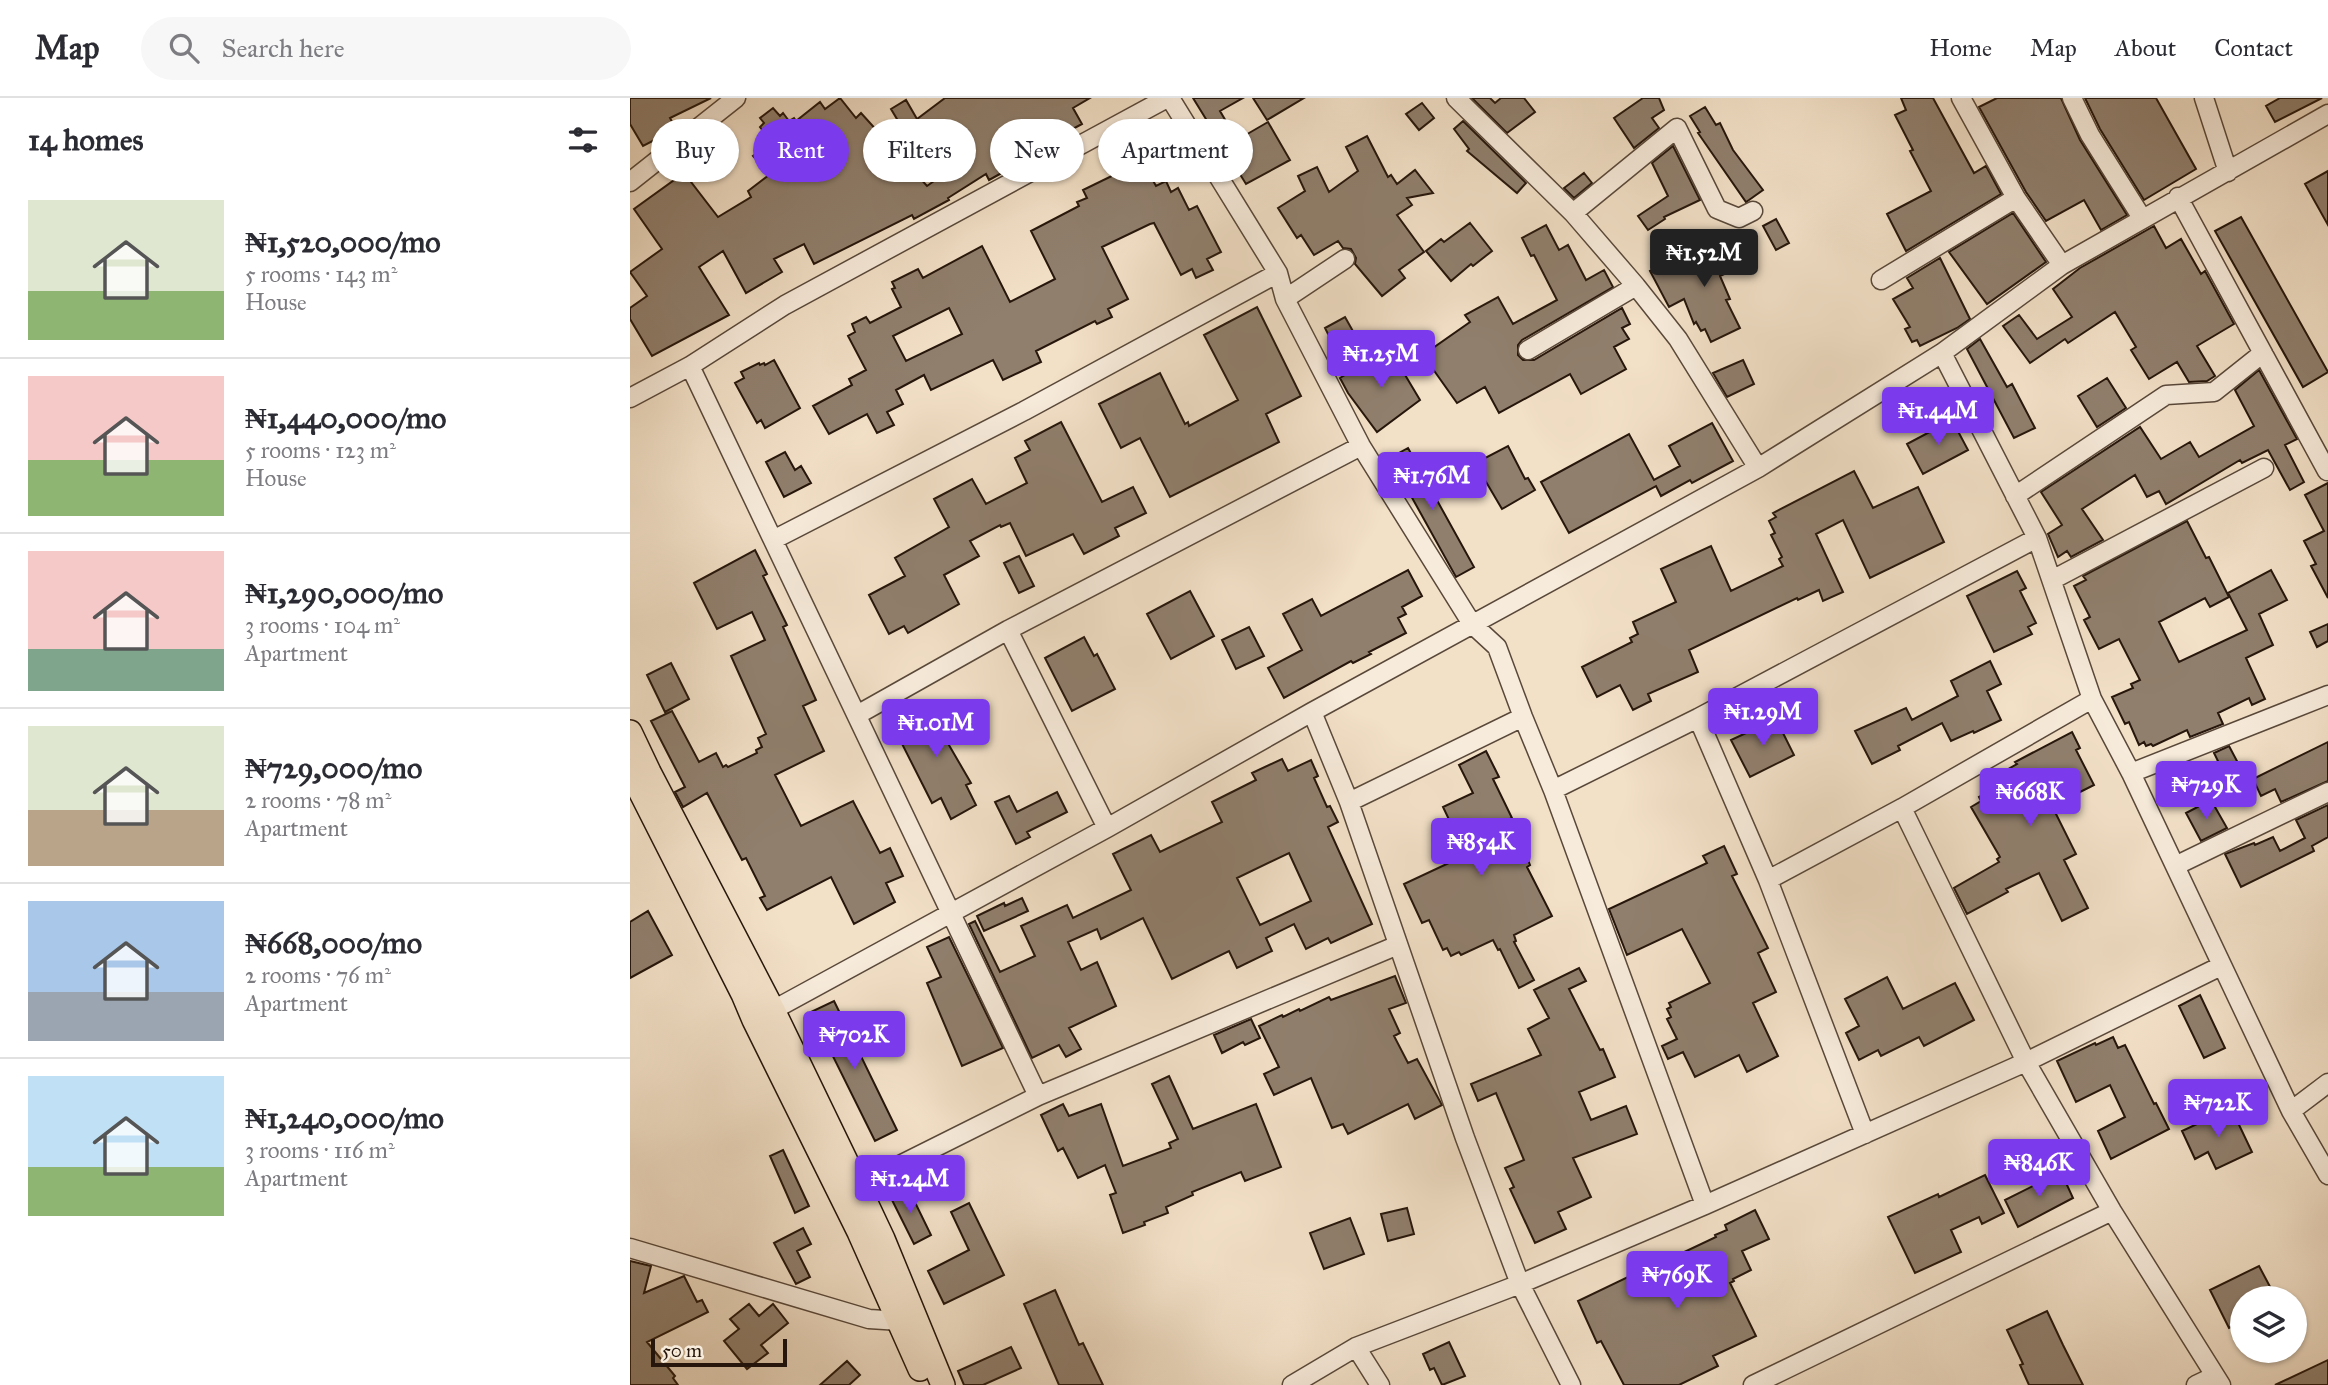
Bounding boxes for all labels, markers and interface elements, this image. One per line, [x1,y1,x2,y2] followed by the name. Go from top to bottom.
[141,17,631,80] search box
[35,28,99,68] text: Map
[165,29,203,67] icon: search
[221,32,345,64] text: Search here
[1929,33,1992,63] text: Home
[2030,33,2077,63] text: Map
[2115,33,2176,63] text: About
[2214,33,2293,63] text: Contact
[651,119,739,182] chip: Buy
[753,119,849,182] chip: Rent
[863,119,976,182] chip: Filters
[990,119,1084,182] chip: New
[1098,119,1253,182] chip: Apartment
[564,121,602,159] icon: filters
[28,122,143,158] text: 14 homes
[245,224,441,260] text: ₦1,520,000/mo
[84,228,168,312] icon: home
[1647,230,1761,289] pin: ₦1.52M
[1666,238,1742,266] text: ₦1.52M
[245,260,397,288] text: 5 rooms · 143 m²
[245,288,307,316] text: House
[1324,330,1438,390] pin: ₦1.25M
[1343,339,1419,367] text: ₦1.25M
[1881,388,1995,447] pin: ₦1.44M
[1898,396,1978,424] text: ₦1.44M
[245,400,446,436] text: ₦1,440,000/mo
[84,404,168,488] icon: home
[245,436,396,464] text: 5 rooms · 123 m²
[1375,452,1489,512] pin: ₦1.76M
[1394,461,1470,489] text: ₦1.76M
[245,464,307,492] text: House
[245,575,443,611] text: ₦1,290,000/mo
[84,579,168,663] icon: home
[245,611,400,639] text: 3 rooms · 104 m²
[245,639,348,667] text: Apartment
[1706,688,1820,748] pin: ₦1.29M
[1724,697,1802,725] text: ₦1.29M
[879,700,993,759] pin: ₦1.01M
[898,708,974,736] text: ₦1.01M
[245,750,422,786] text: ₦729,000/mo
[84,754,168,838] icon: home
[2157,762,2255,821] pin: ₦729K
[1981,768,2079,828] pin: ₦668K
[2172,770,2240,798] text: ₦729K
[1996,777,2064,805] text: ₦668K
[245,786,391,814] text: 2 rooms · 78 m²
[245,814,348,842] text: Apartment
[1432,818,1530,878] pin: ₦854K
[1447,827,1515,855] text: ₦854K
[245,925,422,961] text: ₦668,000/mo
[84,929,168,1013] icon: home
[245,961,391,989] text: 2 rooms · 76 m²
[245,989,348,1017] text: Apartment
[805,1012,903,1071] pin: ₦702K
[819,1020,889,1048] text: ₦702K
[2169,1080,2267,1139] pin: ₦722K
[2184,1088,2252,1116] text: ₦722K
[245,1100,444,1136] text: ₦1,240,000/mo
[84,1104,168,1188] icon: home
[245,1136,395,1164] text: 3 rooms · 116 m²
[1990,1140,2088,1199] pin: ₦846K
[2004,1148,2074,1176] text: ₦846K
[853,1156,967,1215] pin: ₦1.24M
[245,1164,348,1192] text: Apartment
[871,1164,949,1192] text: ₦1.24M
[1628,1252,1726,1311] pin: ₦769K
[1642,1260,1712,1288] text: ₦769K
[2230,1286,2307,1363] map controls
[2230,1286,2307,1363] button: layers
[651,1336,788,1368] scale bar
[662,1339,702,1362] text: 50 m

